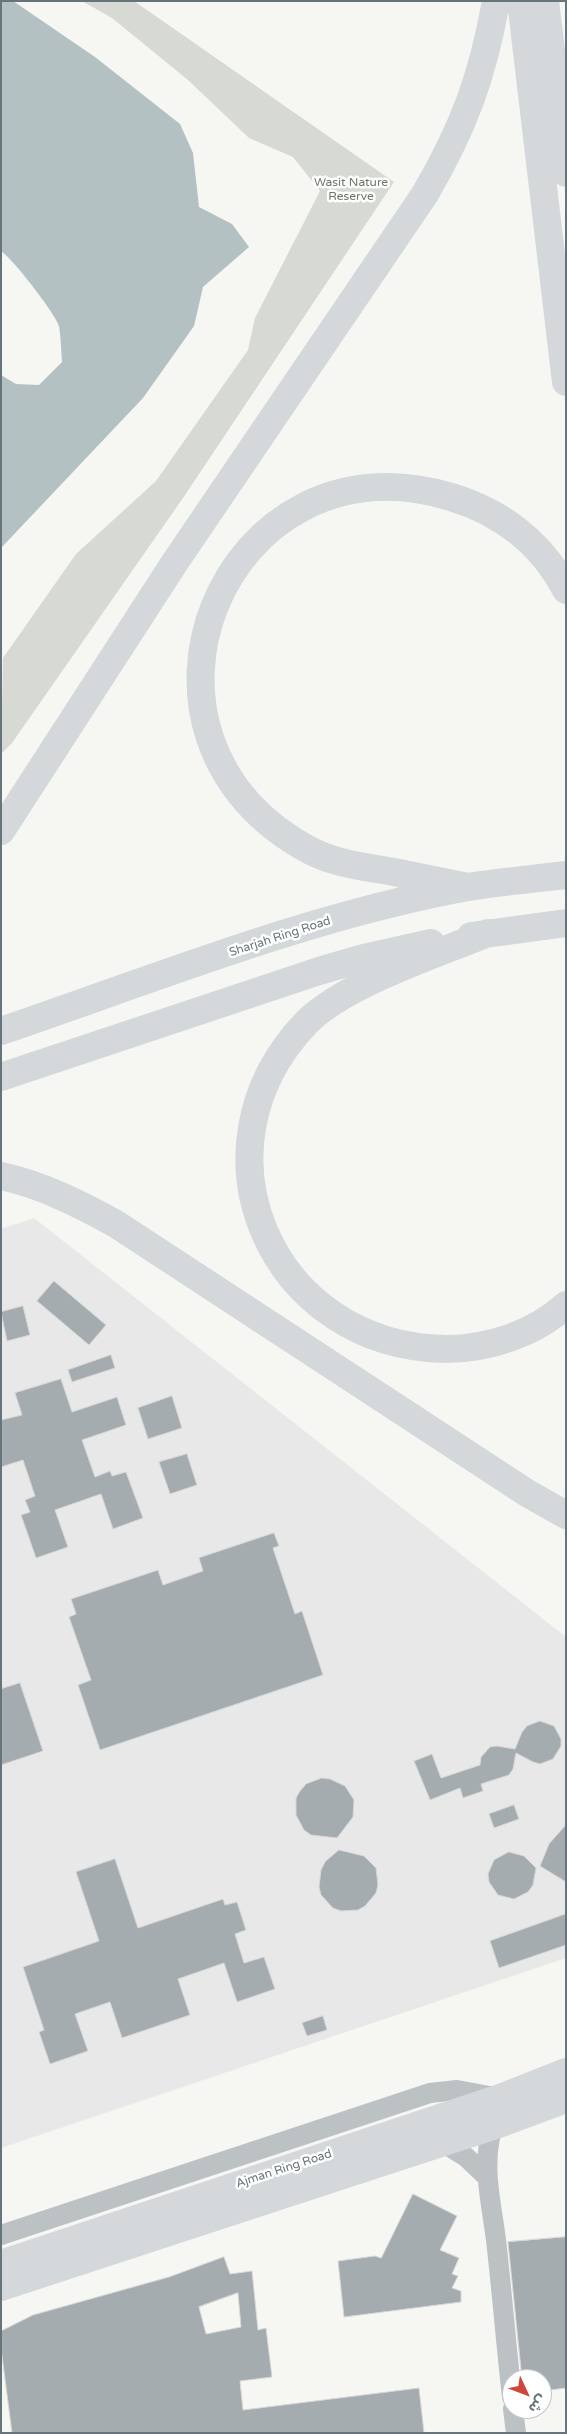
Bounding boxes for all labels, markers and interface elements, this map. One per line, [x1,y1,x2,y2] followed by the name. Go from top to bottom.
[314,176,388,204] park label: Wasit Nature Reserve
[227,914,333,960] street label: Sharjah Ring Road
[234,2147,334,2191] street label: Ajman Ring Road
[502,2369,552,2419] north arrow
[525,2391,550,2417] text: ش

